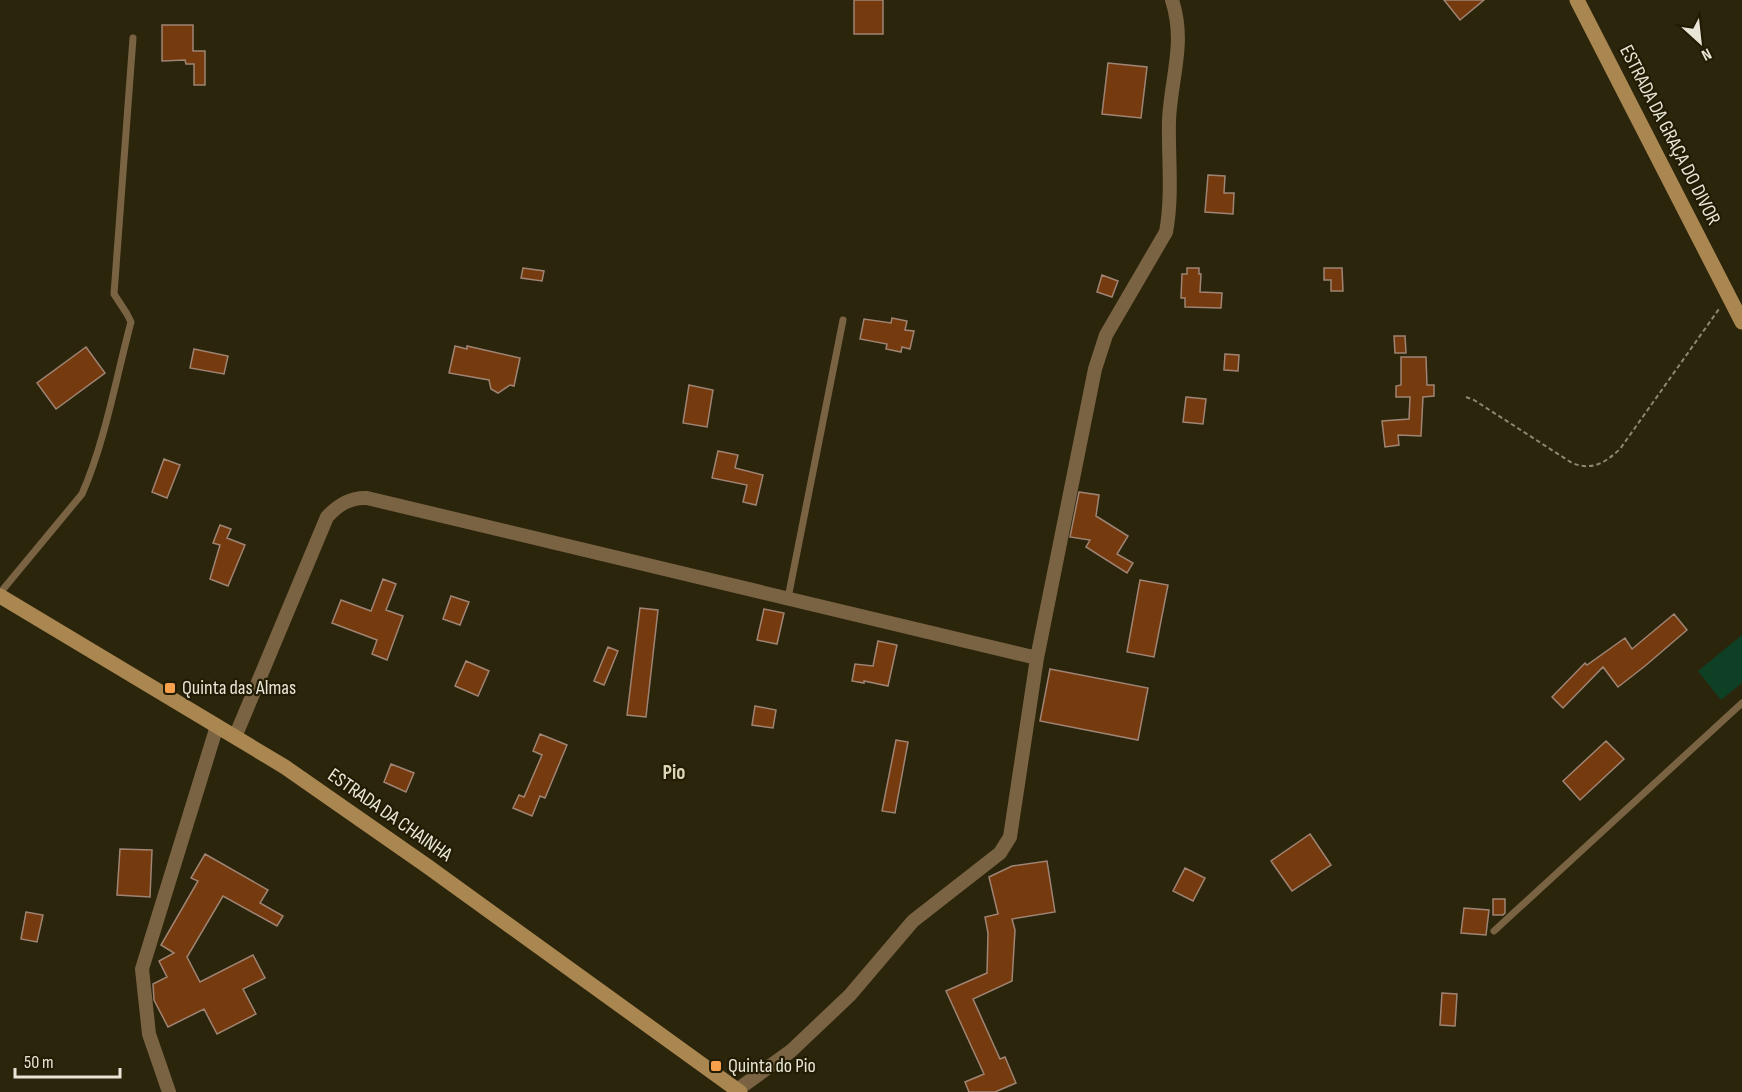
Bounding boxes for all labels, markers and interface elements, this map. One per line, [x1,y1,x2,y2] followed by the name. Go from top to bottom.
[1670,12,1730,72] north arrow
[1614,41,1726,229] street label: ESTRADA DA GRAÇA DO DIVOR
[1698,44,1714,64] text: N
[182,676,296,700] place label: Quinta das Almas
[163,681,177,695] marker: Quinta das Almas
[663,760,685,785] district label: Pio
[323,763,457,867] street label: ESTRADA DA CHAINHA
[15,1041,120,1079] scale bar
[24,1052,54,1073] text: 50 m
[728,1054,816,1078] place label: Quinta do Pio
[709,1059,723,1073] marker: Quinta do Pio

